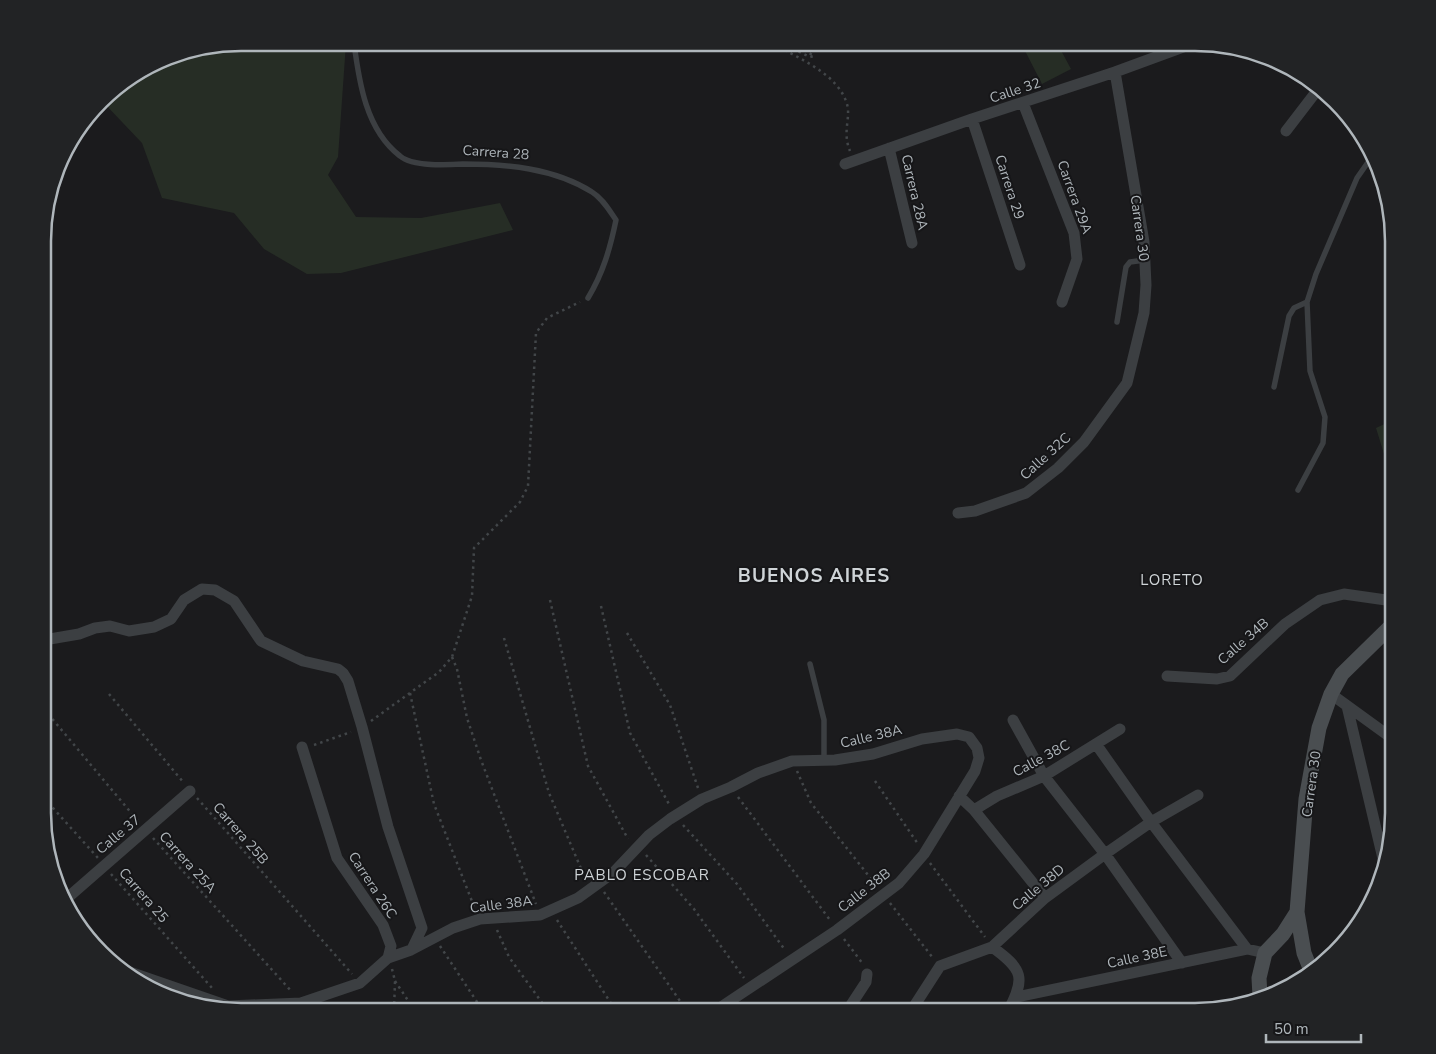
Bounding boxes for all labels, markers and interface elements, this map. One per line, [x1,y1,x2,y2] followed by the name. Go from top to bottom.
[987,73,1043,108] street label: Calle 32
[462,141,530,164] street label: Carrera 28
[897,152,932,232] street label: Carrera 28A
[990,152,1029,222] street label: Carrera 29
[1052,158,1097,237] street label: Carrera 29A
[1125,194,1154,262] street label: Carrera 30
[1016,429,1075,484] street label: Calle 32C
[738,563,890,589] district label: BUENOS AIRES
[1140,570,1204,590] district label: LORETO
[1214,614,1273,669] street label: Calle 34B
[838,720,904,753] street label: Calle 38A
[1009,735,1073,781] street label: Calle 38C
[1297,750,1326,818] street label: Carrera 30
[208,798,273,868] street label: Carrera 25B
[92,810,145,859] street label: Calle 37
[155,827,220,897] street label: Carrera 25A
[344,848,401,922] street label: Carrera 26C
[1008,860,1069,915] street label: Calle 38D
[115,864,173,927] street label: Carrera 25
[834,864,895,917] street label: Calle 38B
[574,865,710,885] district label: PABLO ESCOBAR
[469,891,533,918] street label: Calle 38A
[1105,942,1169,973] street label: Calle 38E
[1266,1012,1361,1044] scale bar
[1274,1019,1309,1039] text: 50 m

